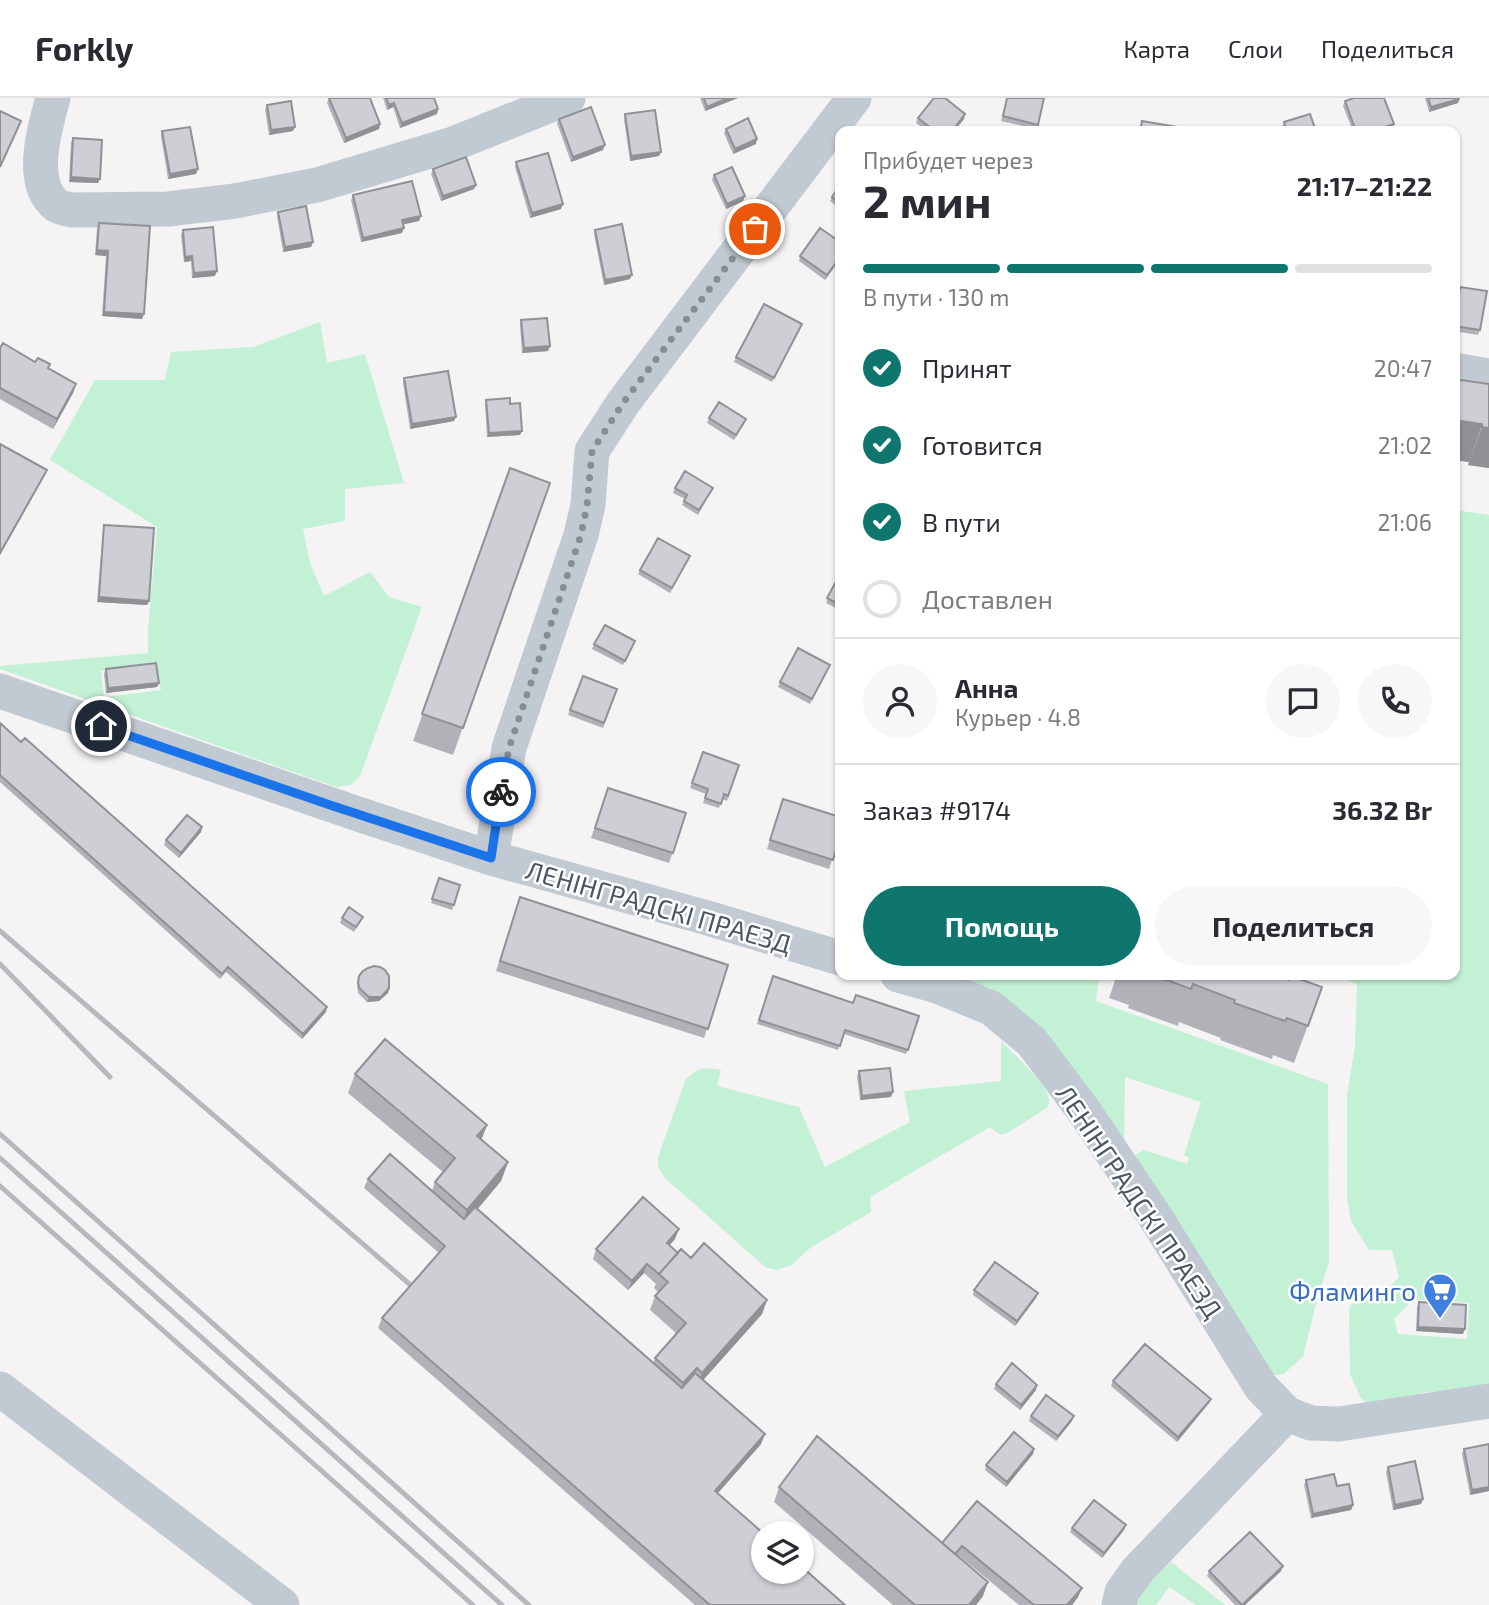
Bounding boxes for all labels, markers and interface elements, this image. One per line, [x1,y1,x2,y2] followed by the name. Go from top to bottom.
[35,28,134,68] text: Forkly
[1123,34,1190,63] text: Карта
[1228,34,1283,63] text: Слои
[1321,34,1454,63] text: Поделиться
[863,146,1033,174] text: Прибудет через
[1297,170,1432,201] text: 21:17–21:22
[863,172,992,227] text: 2 мин
[725,199,785,259] pin
[736,210,774,248] icon: bag
[863,283,1009,311] text: В пути · 130 m
[863,349,901,387] icon: check
[922,352,1012,383] text: Принят
[1374,354,1432,382] text: 20:47
[863,426,901,464] icon: check
[922,429,1043,460] text: Готовится
[1378,431,1432,459] text: 21:02
[863,503,901,541] icon: check
[922,506,1001,537] text: В пути
[1377,508,1432,536] text: 21:06
[922,583,1053,614] text: Доставлен
[863,664,937,738] button: person
[1266,664,1340,738] button: chat
[1358,664,1432,738] button: phone
[955,672,1018,703] text: Анна
[71,696,131,756] pin
[955,703,1081,731] text: Курьер · 4.8
[82,707,120,745] icon: home
[466,757,536,827] courier
[482,773,520,811] icon: bike
[863,794,1011,825] text: Заказ #9174
[1332,794,1432,825] text: 36.32 Br
[523,853,795,959] street label: ЛЕНІНГРАДСКІ ПРАЕЗД
[863,886,1141,966] button: Помощь
[1155,886,1432,966] button: Поделиться
[1050,1078,1230,1324] street label: ЛЕНІНГРАДСКІ ПРАЕЗД
[1421,1271,1459,1320] supermarket icon: Фламинго
[1289,1275,1416,1306] place label: Фламинго
[751,1521,814,1584] map controls
[751,1521,814,1584] button: layers

